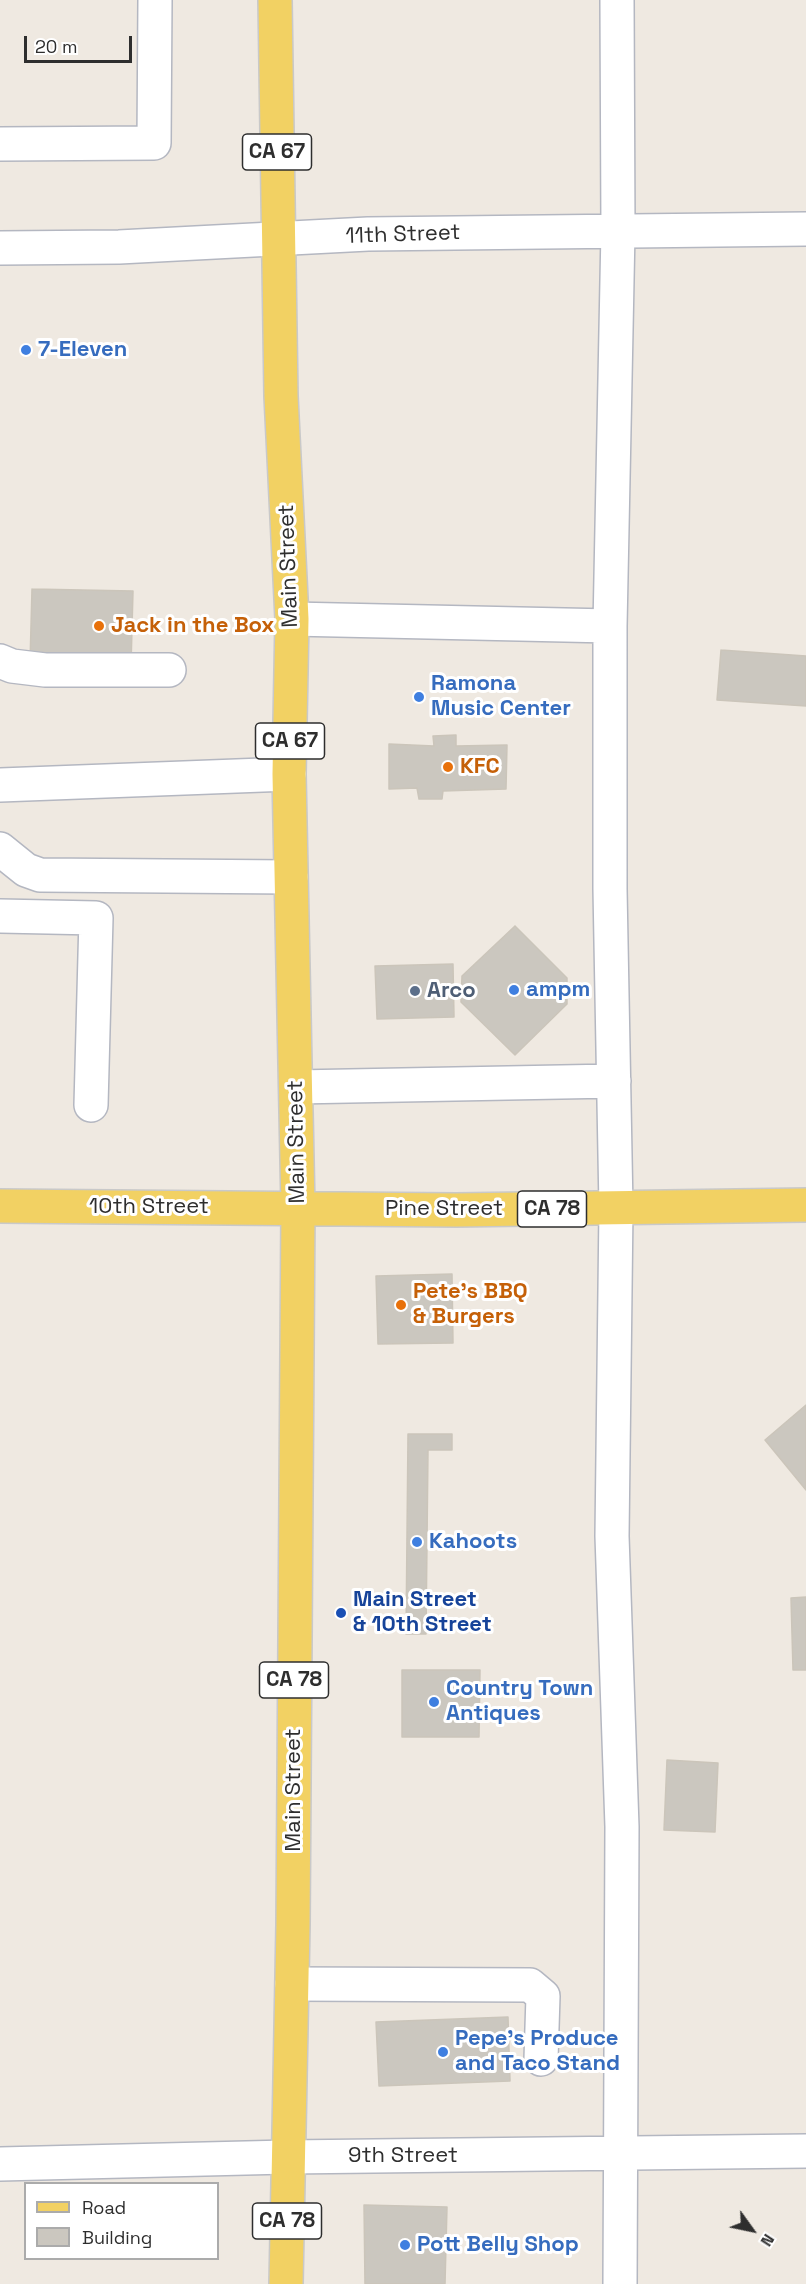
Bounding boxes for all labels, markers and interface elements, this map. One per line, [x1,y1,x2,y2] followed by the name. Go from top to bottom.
[27,24,135,62] scale bar
[35,35,78,58] text: 20 m
[242,134,312,170] road number: CA 67
[345,220,461,250] street label: 11th Street
[38,337,127,363] place label: 7-Eleven
[19,343,33,357] marker: 7-Eleven
[274,504,304,628] street label: Main Street
[111,613,274,639] place label: Jack in the Box
[92,619,106,633] marker: Jack in the Box
[431,671,571,722] place label: Ramona Music Center
[412,690,426,704] marker: Ramona Music Center
[256,723,324,759] road number: CA 67
[460,754,500,780] place label: KFC
[441,760,455,774] marker: KFC
[526,977,590,1003] place label: ampm
[427,978,476,1004] place label: Arco
[507,983,521,997] marker: ampm
[408,984,422,998] marker: Arco
[283,1080,311,1204] street label: Main Street
[518,1191,586,1227] road number: CA 78
[89,1194,209,1220] street label: 10th Street
[385,1196,503,1222] street label: Pine Street
[413,1279,528,1330] place label: Pete's BBQ & Burgers
[394,1298,408,1312] marker: Pete's BBQ & Burgers
[429,1529,517,1555] place label: Kahoots
[410,1535,424,1549] marker: Kahoots
[353,1587,492,1639] place label: Main Street & 10th Street
[334,1606,348,1620] marker: Main Street & 10th Street
[260,1662,328,1698] road number: CA 78
[446,1676,593,1728] place label: Country Town Antiques
[427,1695,441,1709] marker: Country Town Antiques
[281,1728,307,1852] street label: Main Street
[455,2026,620,2078] place label: Pepe's Produce and Taco Stand
[436,2045,450,2059] marker: Pepe's Produce and Taco Stand
[348,2143,458,2169] street label: 9th Street
[24,2182,219,2260] legend
[82,2196,126,2219] text: Road
[722,2200,782,2260] north arrow
[252,2203,322,2239] road number: CA 78
[82,2226,152,2249] text: Building
[756,2230,779,2250] text: N
[417,2232,579,2258] place label: Pott Belly Shop
[398,2238,412,2252] marker: Pott Belly Shop

